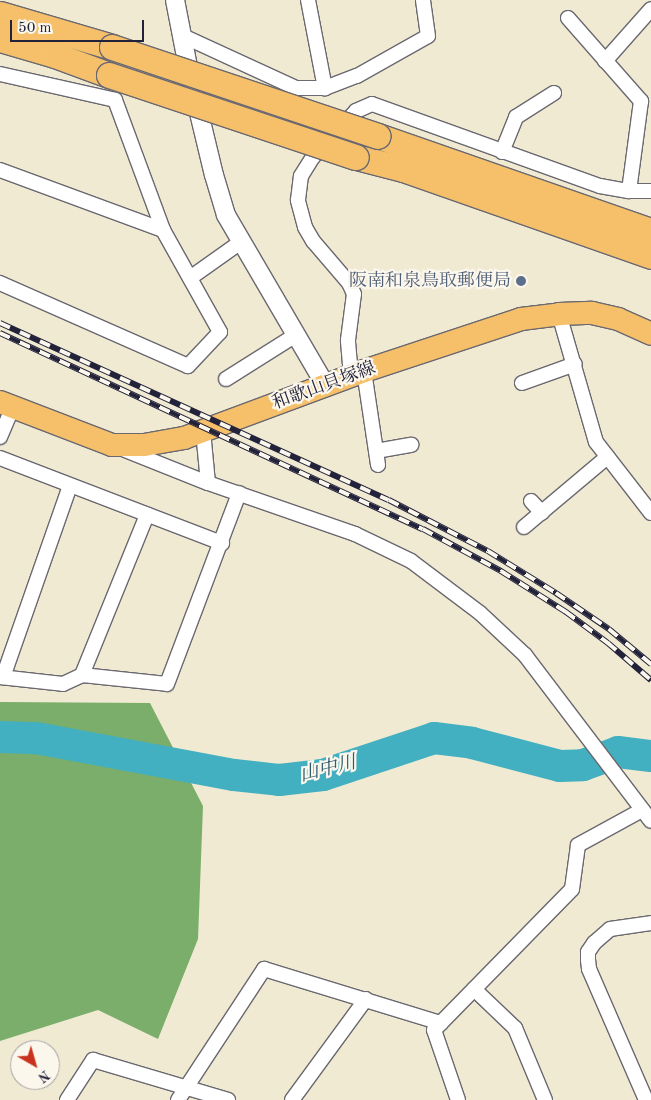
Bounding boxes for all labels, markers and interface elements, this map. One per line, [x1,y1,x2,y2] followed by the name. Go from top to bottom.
[12,10,146,42] scale bar
[18,21,52,36] text: 50 m
[349,270,511,292] place label: 阪南和泉鳥取郵便局
[515,275,527,287] marker: 阪南和泉鳥取郵便局
[270,357,378,415] street label: 和歌山貝塚線
[298,752,358,788] water label: 山中川
[10,1040,60,1090] north arrow
[35,1067,52,1085] text: N

